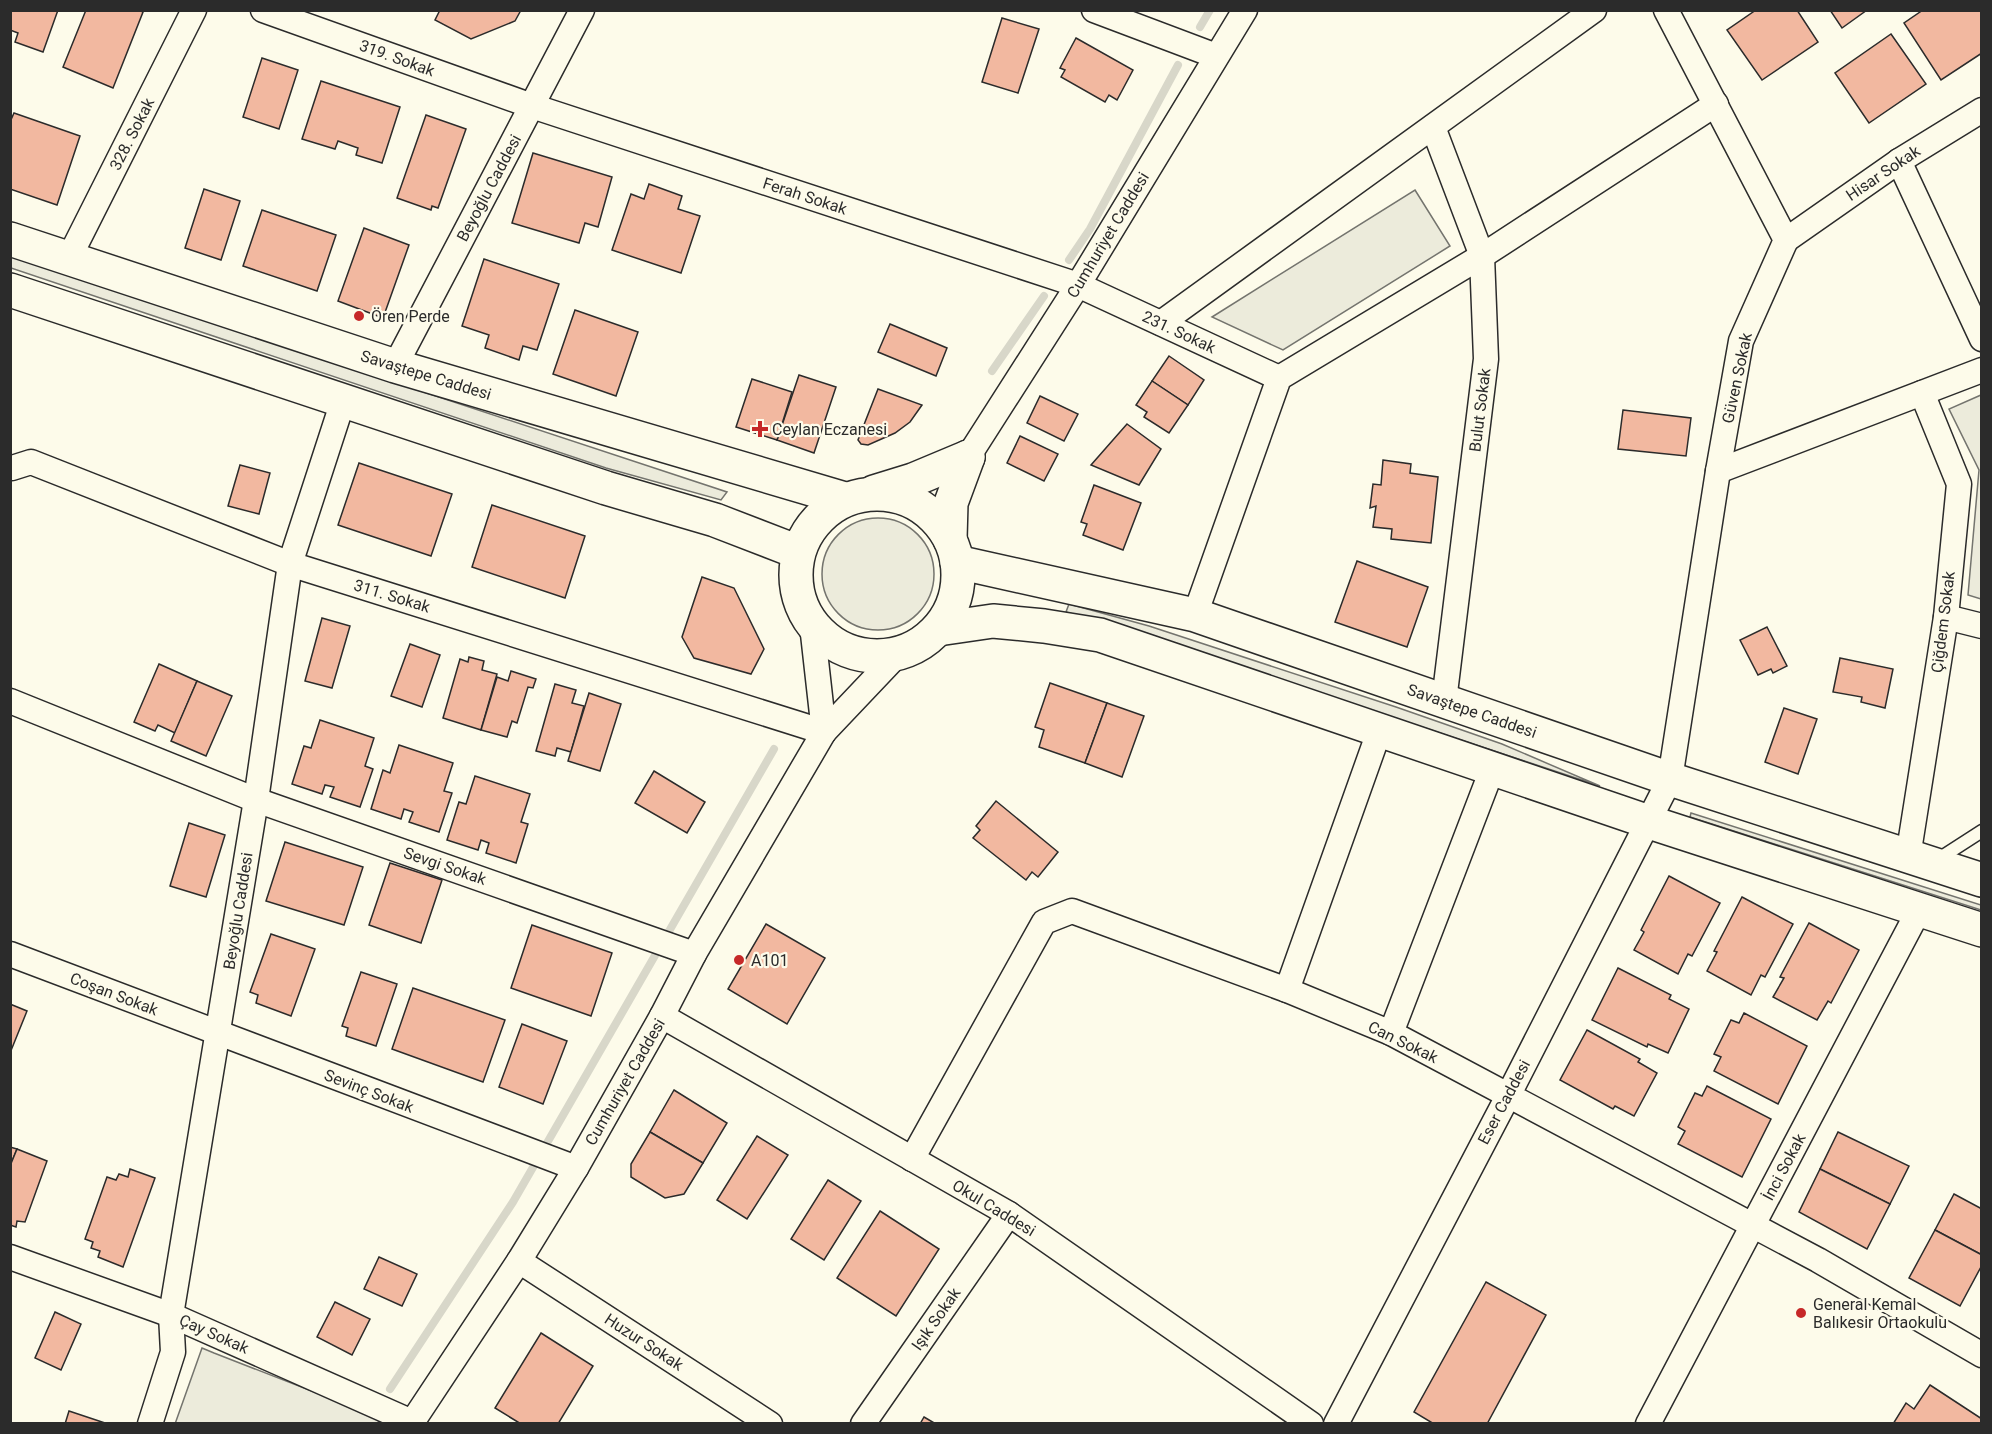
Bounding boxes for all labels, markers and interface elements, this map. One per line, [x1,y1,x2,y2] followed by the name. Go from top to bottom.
[357,36,438,81] street label: 319. Sokak
[106,94,159,173] street label: 328. Sokak
[453,131,525,245] street label: Beyoğlu Caddesi
[1842,141,1924,205] street label: Hisar Sokak
[1063,169,1153,301] street label: Cumhuriyet Caddesi
[761,173,850,219] street label: Ferah Sokak
[371,307,450,326] place label: Ören Perde
[1139,307,1219,358] street label: 231. Sokak
[352,309,366,323] marker: Ören Perde
[1718,330,1756,425] street label: Güven Sokak
[358,346,494,404] street label: Savaştepe Caddesi
[1465,366,1495,453] street label: Bulut Sokak
[772,420,887,439] place label: Ceylan Eczanesi
[753,422,767,436] marker: Ceylan Eczanesi
[1927,569,1959,674] street label: Çiğdem Sokak
[352,575,433,617] street label: 311. Sokak
[1405,680,1539,742] street label: Savaştepe Caddesi
[401,843,490,889] street label: Sevgi Sokak
[219,851,257,971] street label: Beyoğlu Caddesi
[751,951,788,970] place label: A101
[732,953,746,967] marker: A101
[67,968,162,1020] street label: Coşan Sokak
[581,1015,669,1149] street label: Cumhuriyet Caddesi
[1365,1017,1442,1067] street label: Can Sokak
[1474,1056,1534,1148] street label: Eser Caddesi
[322,1065,417,1117] street label: Sevinç Sokak
[1758,1130,1810,1204] street label: İnci Sokak
[949,1176,1039,1240] street label: Okul Caddesi
[908,1283,965,1354] street label: Işık Sokak
[1813,1295,1947,1332] place label: General Kemal Balıkesir Ortaokulu
[1794,1306,1808,1320] marker: General Kemal Balıkesir Ortaokulu
[176,1310,253,1358] street label: Çay Sokak
[601,1310,688,1375] street label: Huzur Sokak

